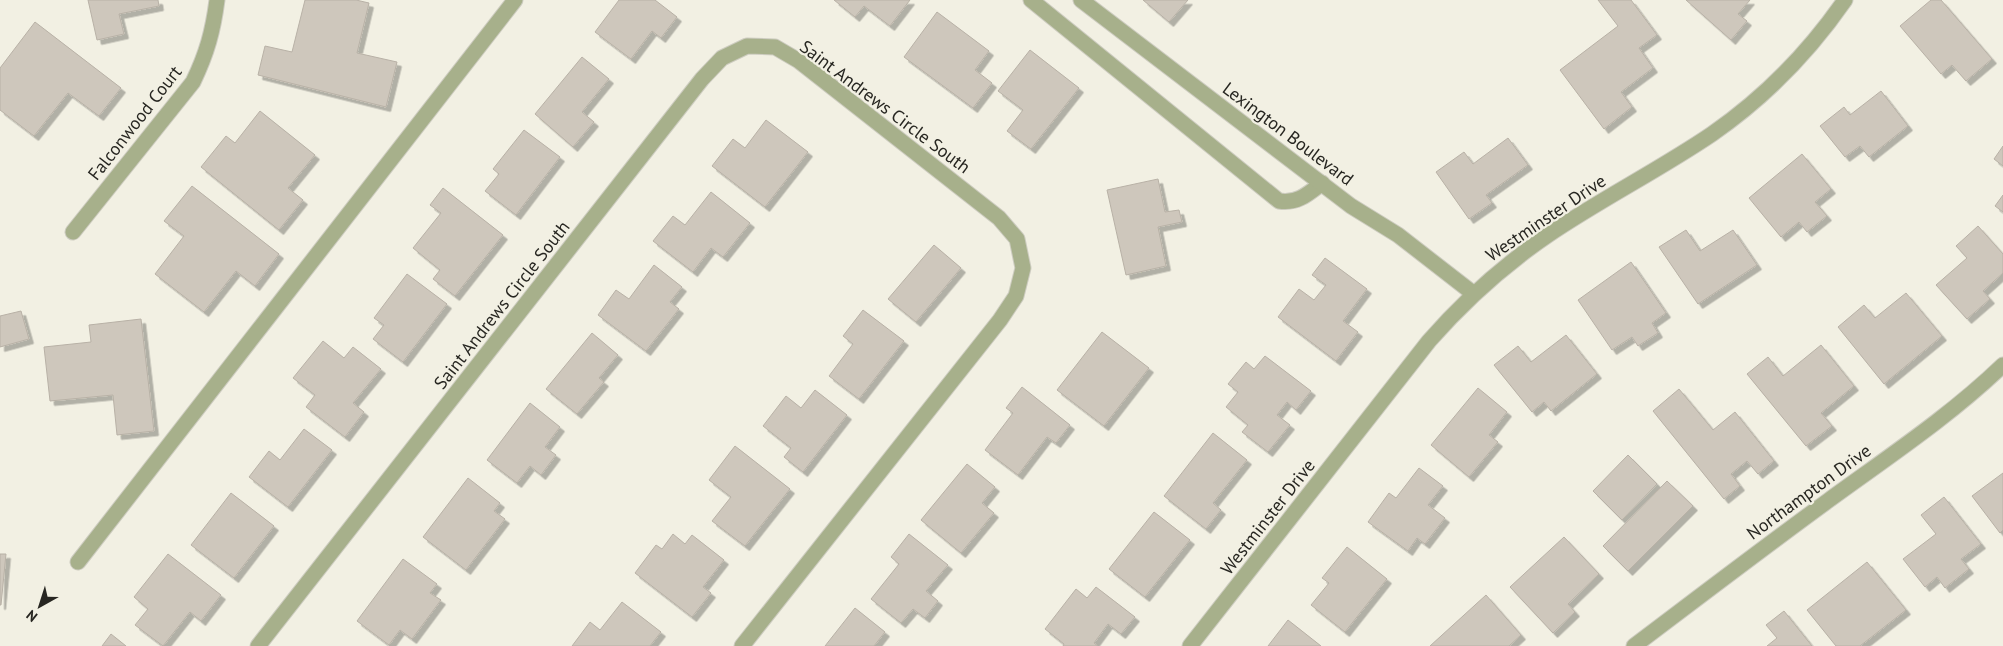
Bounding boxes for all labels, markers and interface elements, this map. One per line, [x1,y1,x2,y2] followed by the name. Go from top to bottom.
[795,35,975,178] street label: Saint Andrews Circle South
[83,61,187,185] street label: Falconwood Court
[1218,77,1358,190] street label: Lexington Boulevard
[1481,169,1610,266] street label: Westminster Drive
[429,216,575,394] street label: Saint Andrews Circle South
[1742,439,1875,544] street label: Northampton Drive
[1215,454,1320,579] street label: Westminster Drive
[15,581,65,631] north arrow
[23,606,41,626] text: N

